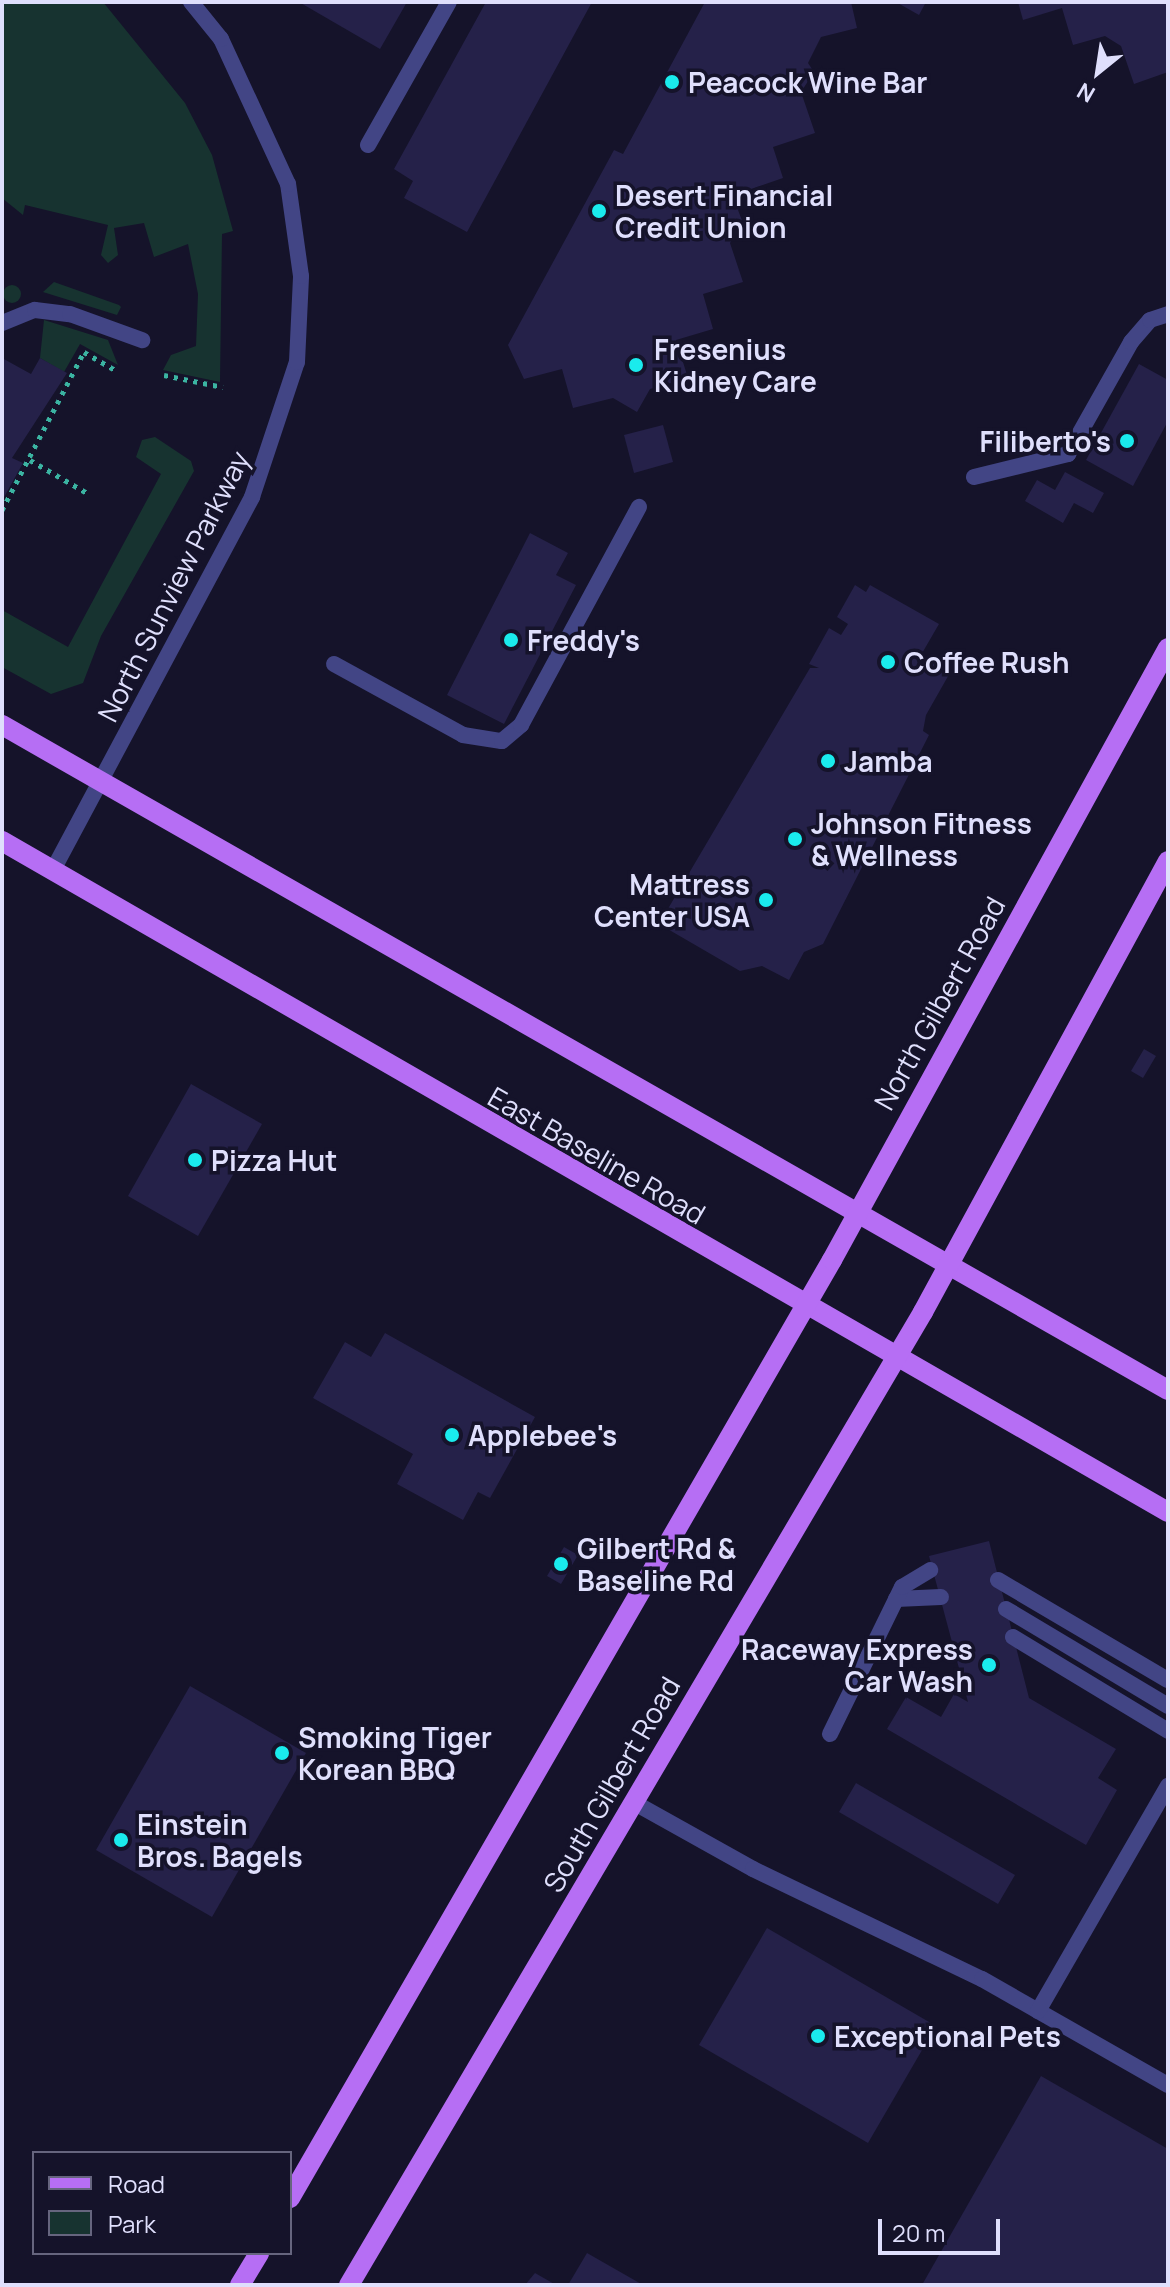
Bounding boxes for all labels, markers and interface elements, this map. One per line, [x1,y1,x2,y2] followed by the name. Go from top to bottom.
[1058,32,1138,112] north arrow
[688,65,927,99] place label: Peacock Wine Bar
[663,73,681,91] marker: Peacock Wine Bar
[1072,76,1100,110] text: N
[615,178,833,244] place label: Desert Financial Credit Union
[590,202,608,220] marker: Desert Financial Credit Union
[654,332,817,398] place label: Fresenius Kidney Care
[625,354,647,376] marker: Fresenius Kidney Care
[979,424,1111,458] place label: Filiberto's
[1118,432,1136,450] marker: Filiberto's
[90,445,256,727] street label: North Sunview Parkway
[527,623,640,657] place label: Freddy's
[502,631,520,649] marker: Freddy's
[904,645,1069,679] place label: Coffee Rush
[879,653,897,671] marker: Coffee Rush
[844,744,933,778] place label: Jamba
[819,752,837,770] marker: Jamba
[811,806,1032,872] place label: Johnson Fitness & Wellness
[786,830,804,848] marker: Johnson Fitness & Wellness
[594,867,750,933] place label: Mattress Center USA
[757,891,775,909] marker: Mattress Center USA
[867,891,1011,1115] street label: North Gilbert Road
[483,1079,711,1231] street label: East Baseline Road
[211,1143,337,1177] place label: Pizza Hut
[186,1151,204,1169] marker: Pizza Hut
[468,1418,617,1452] place label: Applebee's
[443,1426,461,1444] marker: Applebee's
[577,1531,736,1597] place label: Gilbert Rd & Baseline Rd
[552,1555,570,1573] marker: Gilbert Rd & Baseline Rd
[741,1632,973,1698] place label: Raceway Express Car Wash
[980,1656,998,1674] marker: Raceway Express Car Wash
[536,1670,686,1898] street label: South Gilbert Road
[298,1720,492,1786] place label: Smoking Tiger Korean BBQ
[273,1744,291,1762] marker: Smoking Tiger Korean BBQ
[137,1807,303,1873] place label: Einstein Bros. Bagels
[112,1831,130,1849] marker: Einstein Bros. Bagels
[834,2019,1061,2053] place label: Exceptional Pets
[809,2027,827,2045] marker: Exceptional Pets
[32,2151,292,2255] legend
[108,2167,165,2200] text: Road
[882,2203,1004,2253] scale bar
[108,2207,156,2240] text: Park
[892,2216,945,2249] text: 20 m

